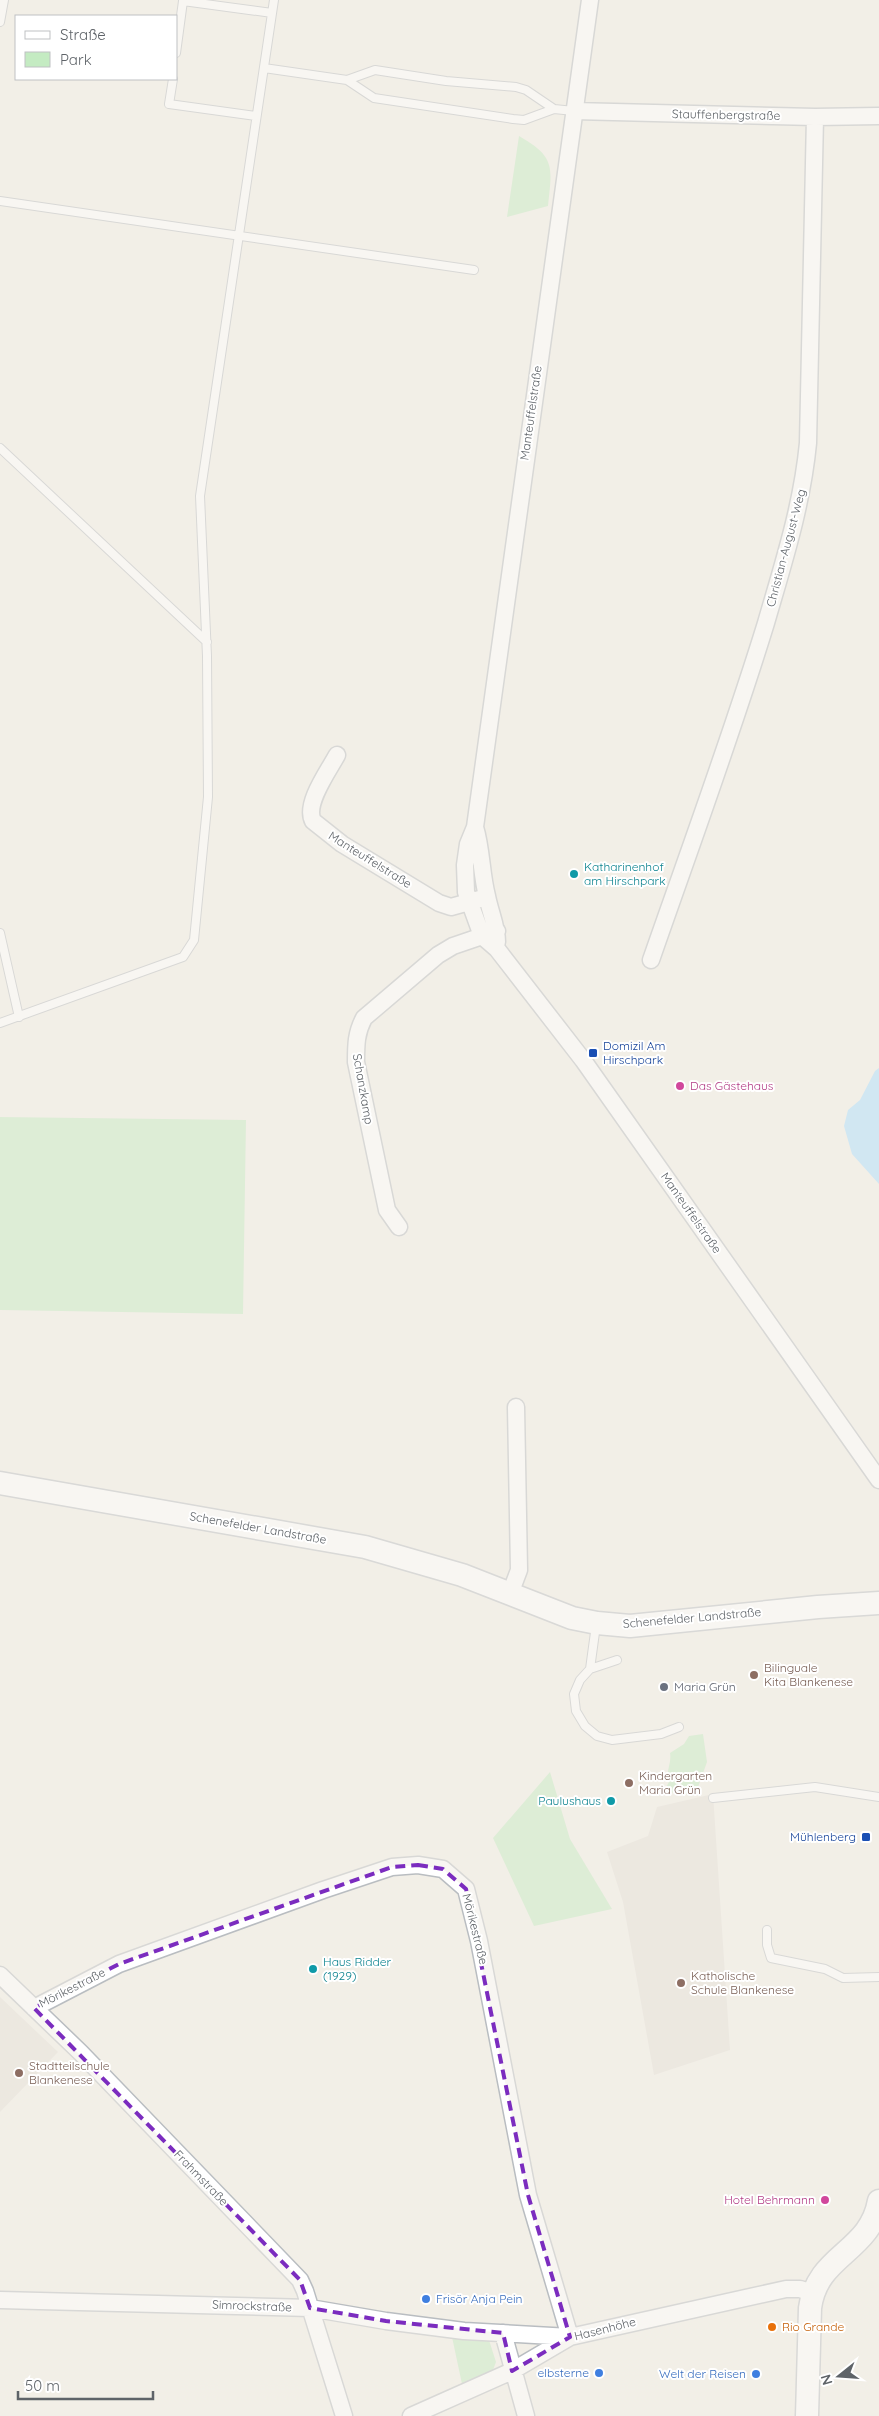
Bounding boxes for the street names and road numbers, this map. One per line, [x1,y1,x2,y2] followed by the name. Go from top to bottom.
[672,106,781,123] street label: Stauffenbergstraße
[516,364,545,461] street label: Manteuffelstraße
[763,487,808,609] street label: Christian-August-Weg
[326,828,415,891] street label: Manteuffelstraße
[350,1052,377,1125] street label: Schanzkamp
[658,1169,725,1256] street label: Manteuffelstraße
[188,1508,328,1547] street label: Schenefelder Landstraße
[622,1604,762,1631] street label: Schenefelder Landstraße
[459,1892,492,1966] street label: Mörikestraße
[36,1964,108,2011] street label: Mörikestraße
[171,2147,232,2209] street label: Frahmstraße
[212,2297,292,2314] street label: Simrockstraße
[573,2314,637,2343] street label: Hasenhöhe

